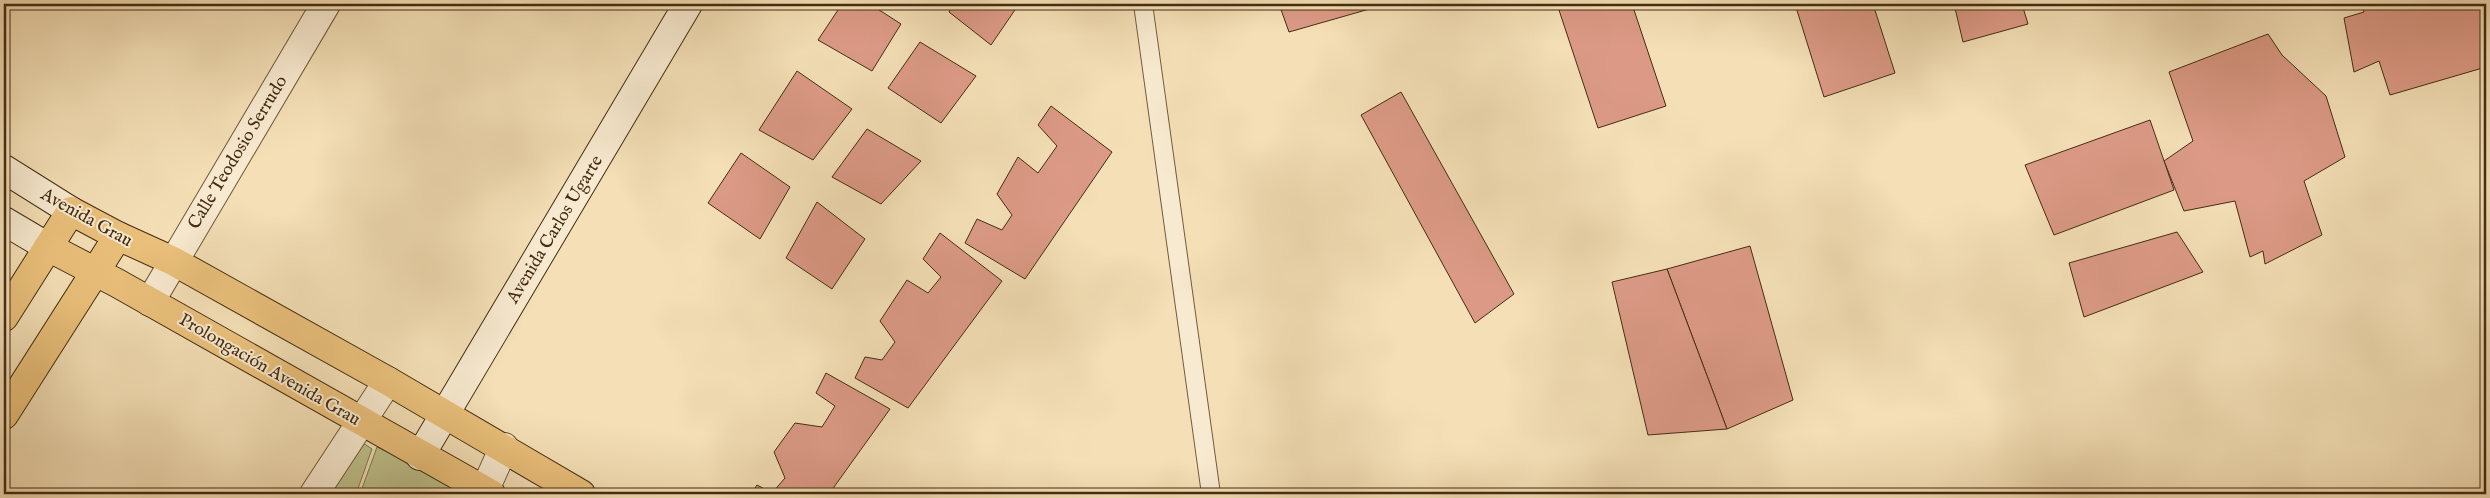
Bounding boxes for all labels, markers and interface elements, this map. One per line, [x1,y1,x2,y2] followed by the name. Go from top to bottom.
[183,71,293,234] street label: Calle Teodosio Serrudo
[501,151,609,309] street label: Avenida Carlos Ugarte
[35,183,136,253] street label: Avenida Grau
[175,309,364,432] street label: Prolongación Avenida Grau

